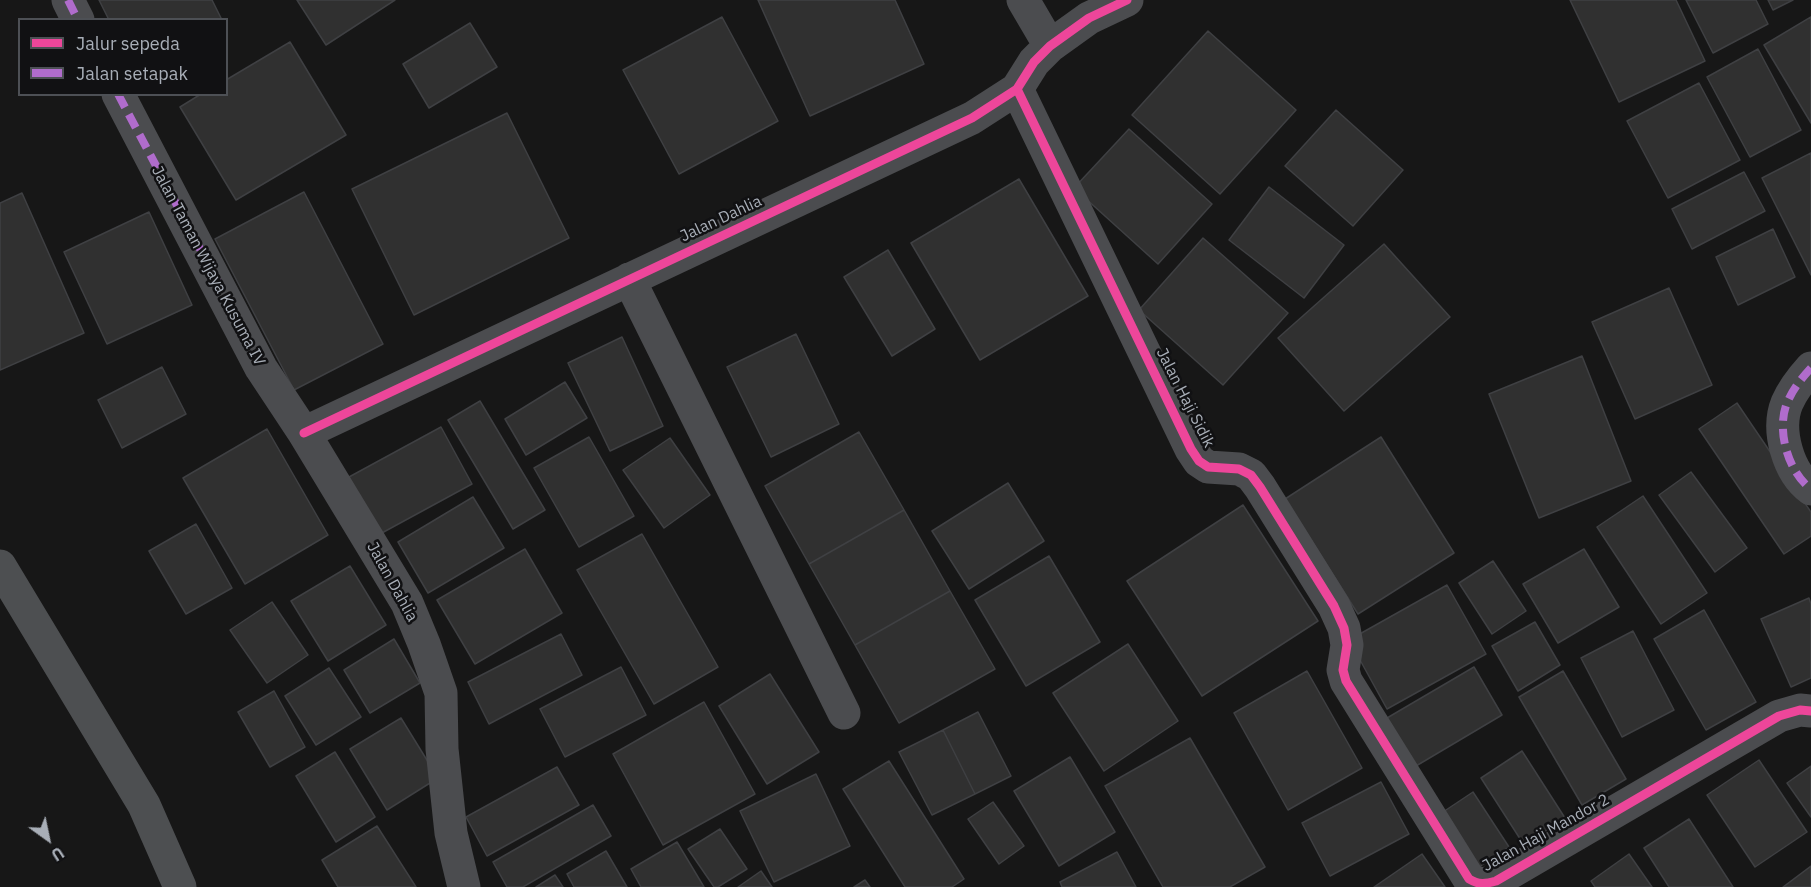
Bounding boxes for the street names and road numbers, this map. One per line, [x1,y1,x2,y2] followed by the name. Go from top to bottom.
[147,163,269,369] street label: Jalan Taman Wijaya Kusuma IV
[677,192,765,246] street label: Jalan Dahlia
[1152,345,1218,451] street label: Jalan Haji Sidik
[362,539,422,625] street label: Jalan Dahlia
[1479,790,1613,876] street label: Jalan Haji Mandor 2

